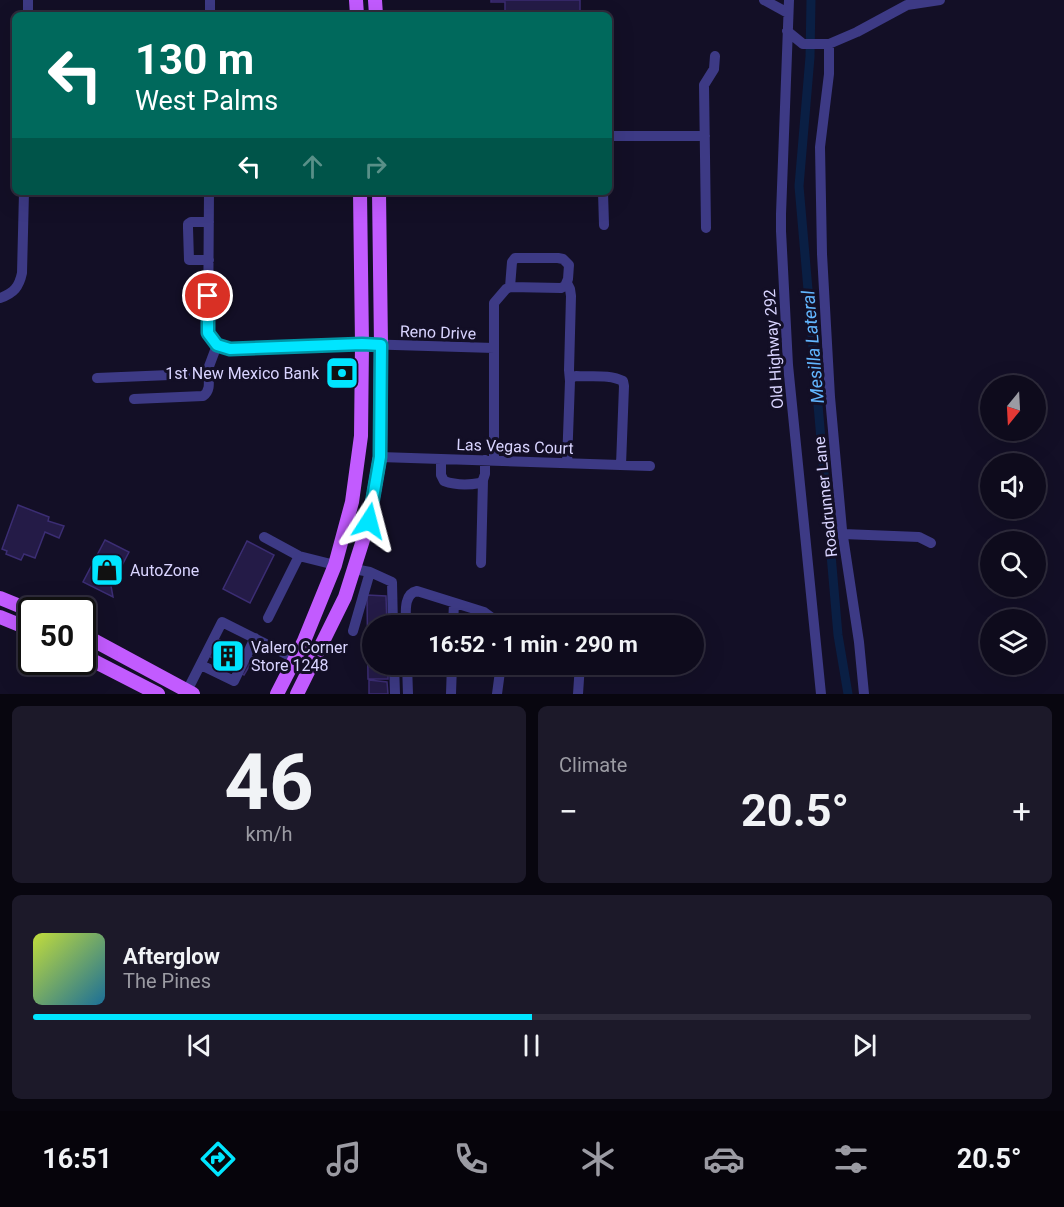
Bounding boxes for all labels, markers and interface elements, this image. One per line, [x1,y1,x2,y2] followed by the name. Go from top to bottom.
[135,35,254,84] text: 130 m
[36,36,114,114] icon: left
[135,85,278,117] text: West Palms
[233,150,266,183] icon: left
[296,150,329,183] icon: ahead
[359,150,392,183] icon: right
[182,270,233,321] pin
[191,279,224,312] icon: arrive
[760,288,787,410] street label: Old Highway 292
[797,289,828,404] water label: Mesilla Lateral
[400,322,476,343] street label: Reno Drive
[324,355,360,391] bank icon: 1st New Mexico Bank
[165,364,320,383] place label: 1st New Mexico Bank
[980,375,1046,441] north arrow
[980,375,1046,675] map controls
[456,435,574,458] street label: Las Vegas Court
[810,436,841,558] street label: Roadrunner Lane
[980,453,1046,519] button: sound
[337,489,401,553] position arrow
[980,531,1046,597] button: search
[89,552,125,588] shop icon: AutoZone
[130,561,199,580] place label: AutoZone
[18,597,96,675] speed limit sign: 50
[980,609,1046,675] button: layers
[428,632,638,657] text: 16:52 · 1 min · 290 m
[210,638,246,674] building icon: Valero Corner Store 1248
[251,638,349,675] place label: Valero Corner Store 1248
[224,737,314,828] text: 46
[559,753,627,777] text: Climate
[741,784,849,837] text: 20.5°
[559,792,578,831] text: −
[1012,792,1031,831] text: +
[246,822,292,846] text: km/h
[123,944,220,969] text: Afterglow
[123,969,211,993] text: The Pines
[183,1029,216,1062] icon: previous
[515,1029,548,1062] icon: pause
[848,1029,881,1062] icon: next
[197,1138,239,1180] icon: directions
[323,1138,365,1180] icon: music
[450,1138,492,1180] icon: phone
[577,1138,619,1180] icon: climate
[703,1138,745,1180] icon: car
[830,1138,872,1180] icon: filters
[42,1143,112,1175] text: 16:51
[957,1143,1022,1175] text: 20.5°

